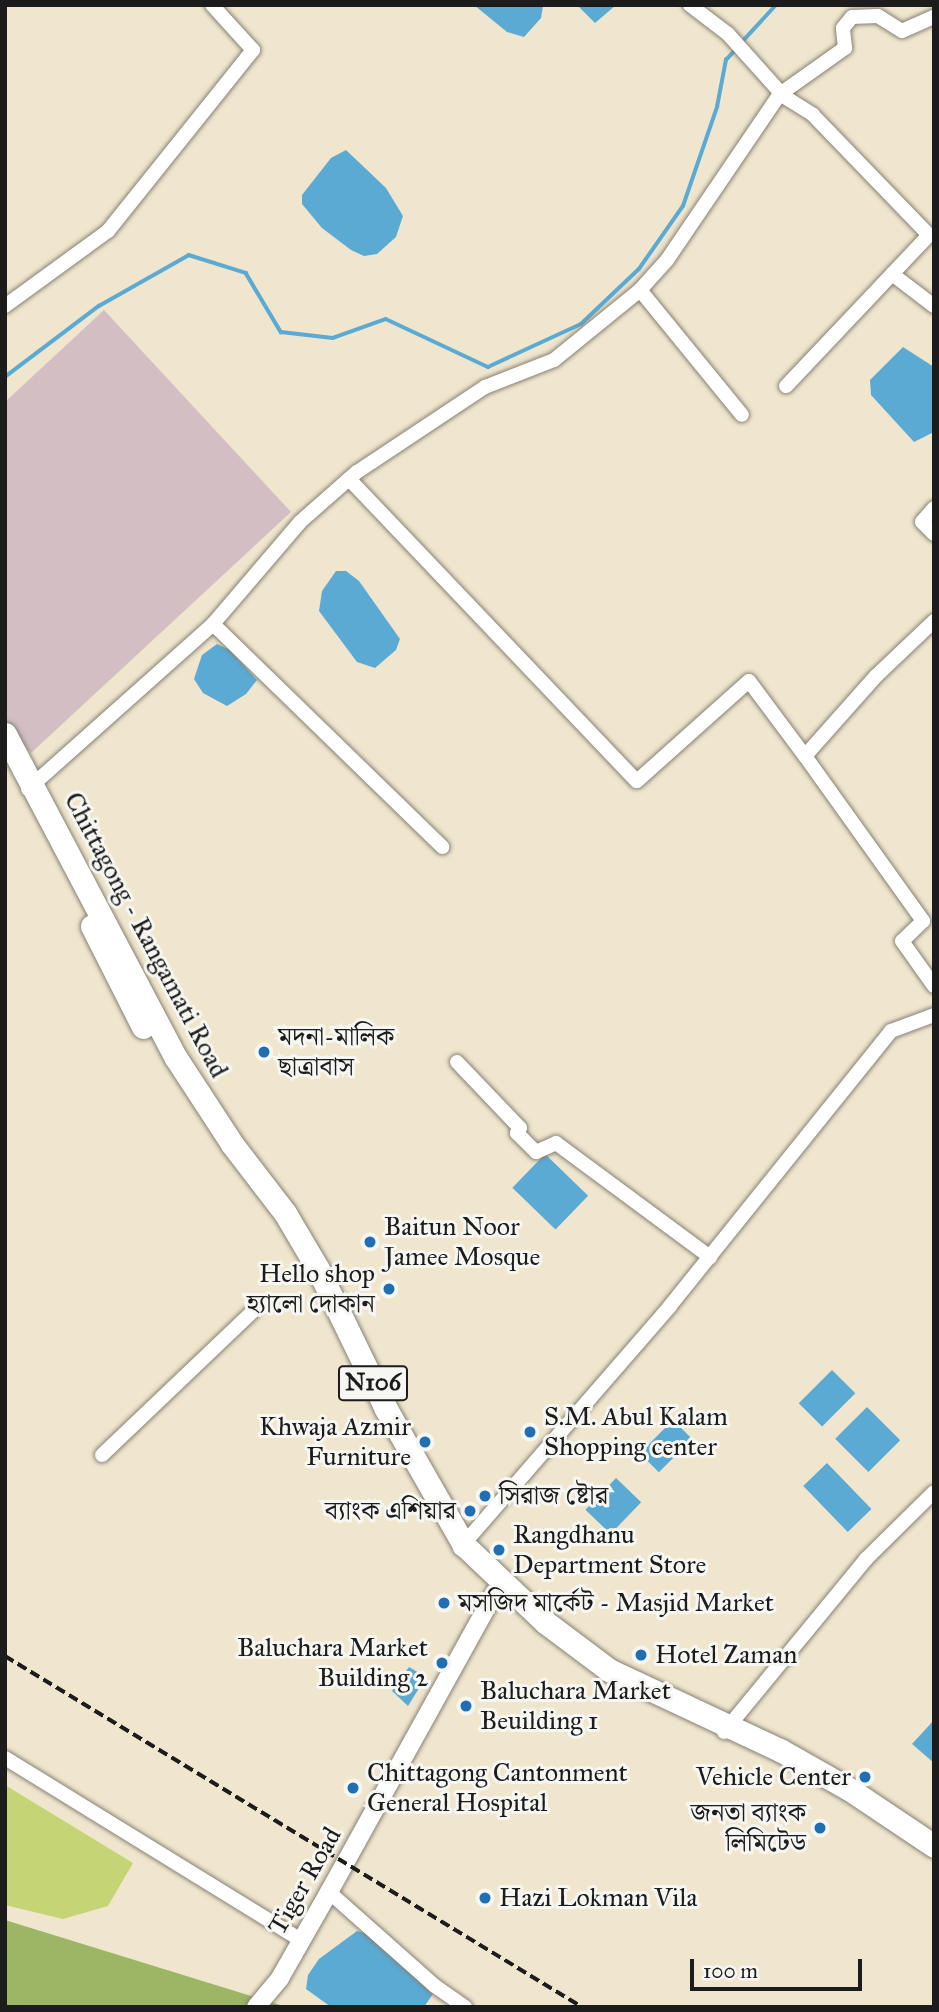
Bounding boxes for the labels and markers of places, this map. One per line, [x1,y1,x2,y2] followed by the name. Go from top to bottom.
[278,1021,394,1082] place label: মদনা-মালিক ছাত্রাবাস
[256,1044,272,1060] marker: মদনা-মালিক ছাত্রাবাস
[384,1211,540,1272] place label: Baitun Noor Jamee Mosque
[362,1234,378,1250] marker: Baitun Noor Jamee Mosque
[247,1258,375,1320] place label: Hello shop হ্যালো দোকান
[381,1281,397,1297] marker: Hello shop হ্যালো দোকান
[544,1401,728,1462] place label: S.M. Abul Kalam Shopping center
[259,1411,411,1472] place label: Khwaja Azmir Furniture
[522,1424,538,1440] marker: S.M. Abul Kalam Shopping center
[417,1434,433,1450] marker: Khwaja Azmir Furniture
[499,1480,608,1512] place label: সিরাজ ষ্টোর
[477,1488,493,1504] marker: সিরাজ ষ্টোর
[325,1495,456,1527] place label: ব্যাংক এশিয়ার
[462,1503,478,1519] marker: ব্যাংক এশিয়ার
[513,1519,706,1580] place label: Rangdhanu Department Store
[491,1542,507,1558] marker: Rangdhanu Department Store
[458,1587,774,1619] place label: মসজিদ মার্কেট - Masjid Market
[436,1595,452,1611] marker: মসজিদ মার্কেট - Masjid Market
[237,1632,428,1694] place label: Baluchara Market Building 2
[655,1639,797,1671] place label: Hotel Zaman
[633,1647,649,1663] marker: Hotel Zaman
[434,1655,450,1671] marker: Baluchara Market Building 2
[480,1675,671,1736] place label: Baluchara Market Beuilding 1
[458,1698,474,1714] marker: Baluchara Market Beuilding 1
[367,1757,628,1818] place label: Chittagong Cantonment General Hospital
[696,1761,851,1793] place label: Vehicle Center
[857,1769,873,1785] marker: Vehicle Center
[345,1780,361,1796] marker: Chittagong Cantonment General Hospital
[690,1797,806,1858] place label: জনতা ব্যাংক লিমিটেড
[812,1820,828,1836] marker: জনতা ব্যাংক লিমিটেড
[499,1882,697,1914] place label: Hazi Lokman Vila
[477,1890,493,1906] marker: Hazi Lokman Vila

